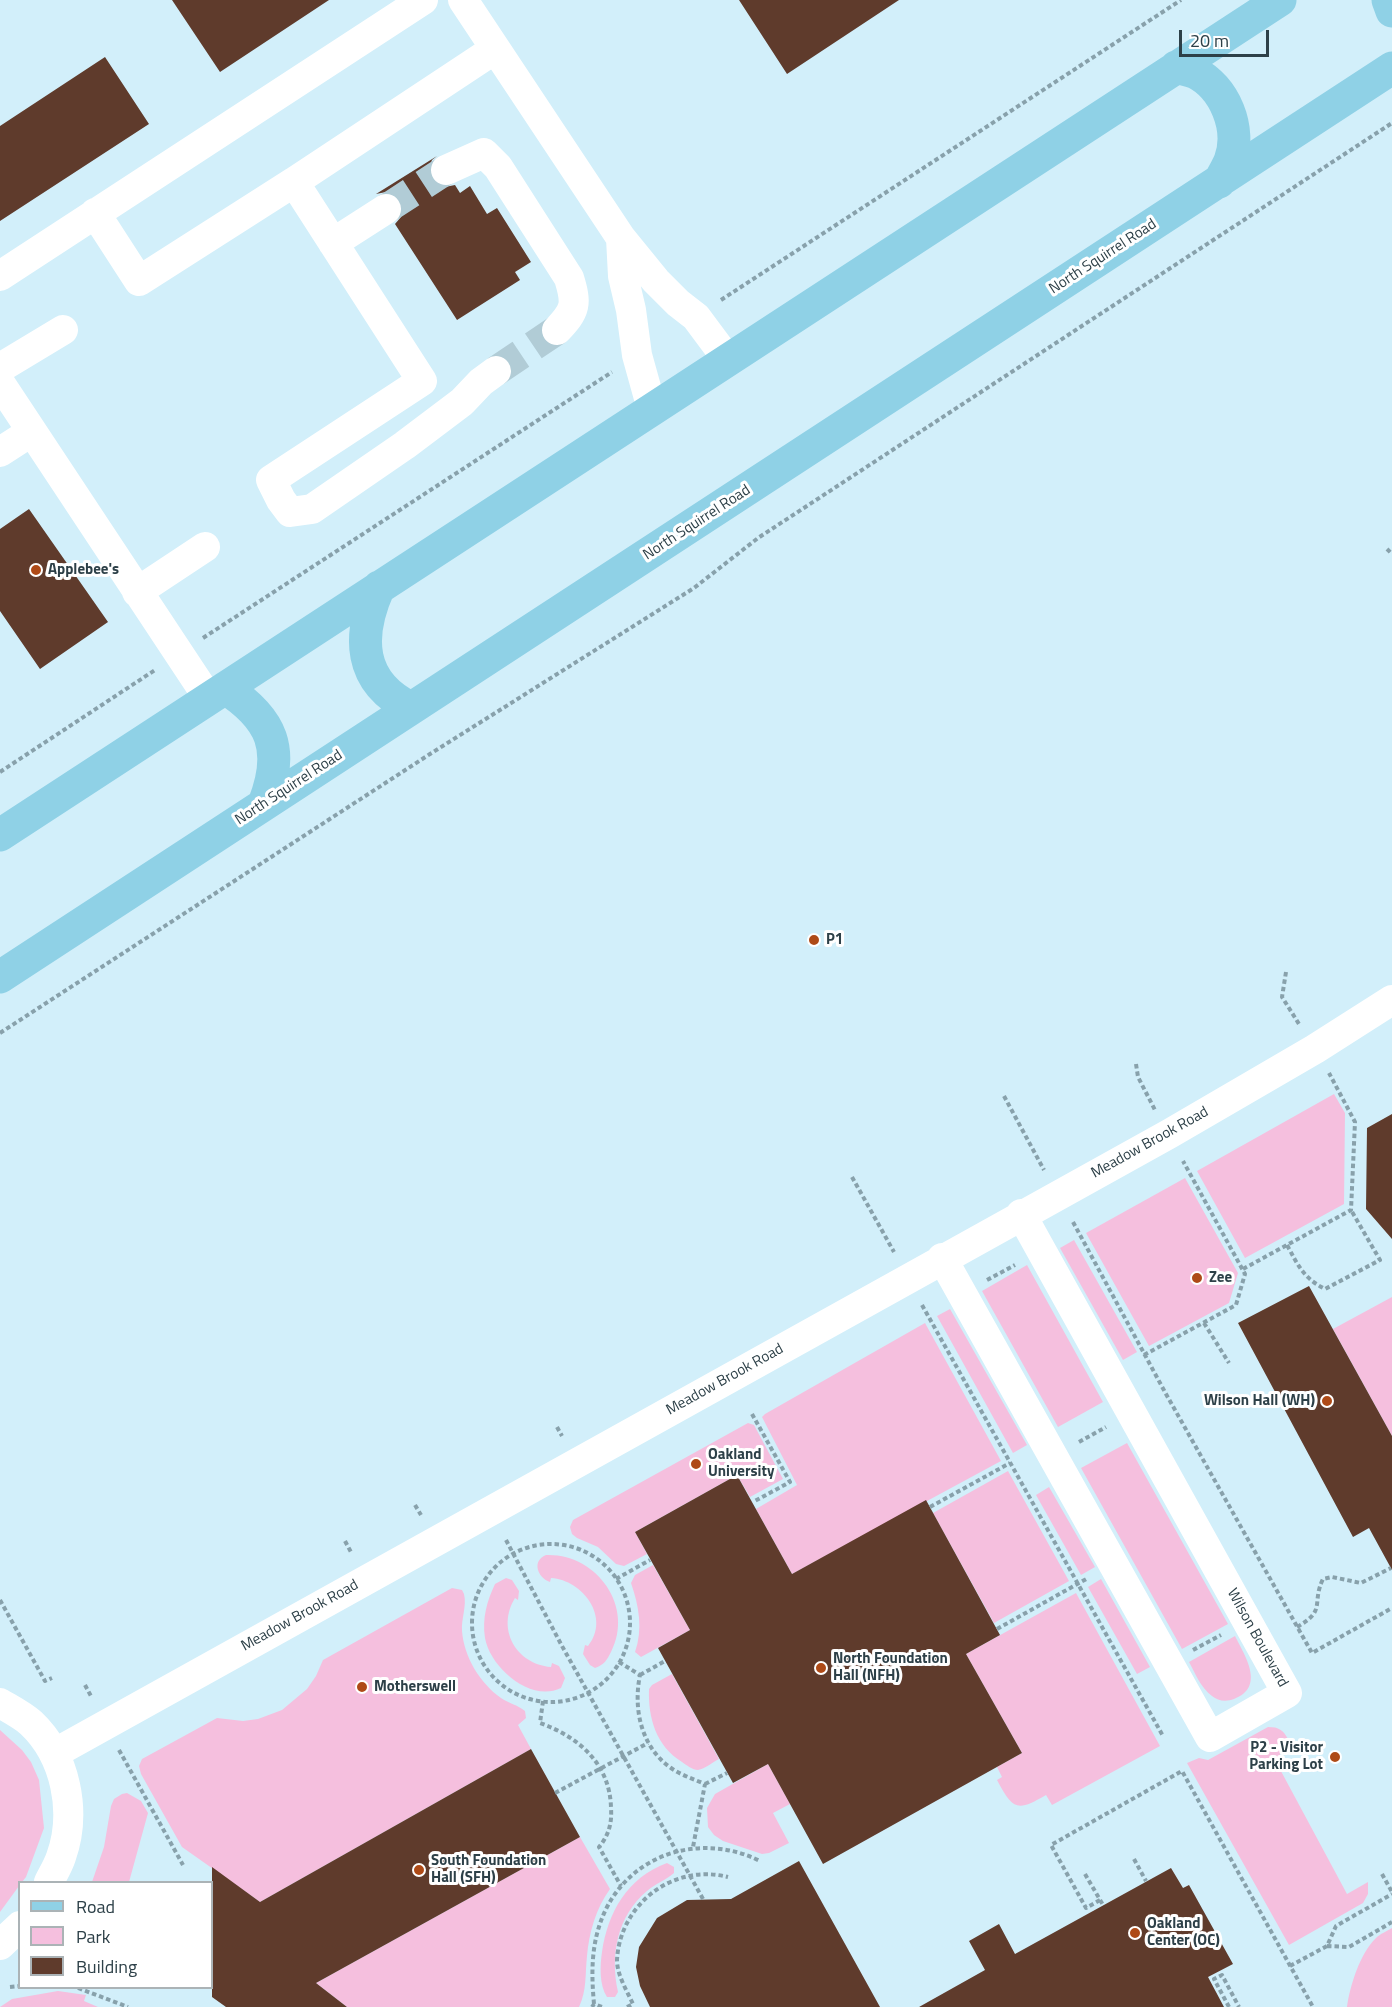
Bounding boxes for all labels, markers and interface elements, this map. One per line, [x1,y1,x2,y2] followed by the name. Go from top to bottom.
[1182,18,1272,56] scale bar
[1190,27,1229,54] text: 20 m
[1046,216,1160,298] street label: North Squirrel Road
[640,482,754,564] street label: North Squirrel Road
[48,561,119,579] place label: Applebee's
[29,563,43,577] marker: Applebee's
[232,747,346,829] street label: North Squirrel Road
[826,931,843,949] place label: P1
[807,933,821,947] marker: P1
[1088,1103,1212,1183] street label: Meadow Brook Road
[1209,1269,1232,1287] place label: Zee
[1190,1271,1204,1285] marker: Zee
[663,1340,787,1420] street label: Meadow Brook Road
[1204,1392,1315,1410] place label: Wilson Hall (WH)
[1320,1394,1334,1408] marker: Wilson Hall (WH)
[708,1446,774,1481] place label: Oakland University
[689,1457,703,1471] marker: Oakland University
[238,1576,362,1656] street label: Meadow Brook Road
[1222,1586,1292,1690] street label: Wilson Boulevard
[833,1650,948,1685] place label: North Foundation Hall (NFH)
[814,1661,828,1675] marker: North Foundation Hall (NFH)
[374,1678,456,1696] place label: Motherswell
[355,1680,369,1694] marker: Motherswell
[1249,1739,1323,1774] place label: P2 - Visitor Parking Lot
[1328,1750,1342,1764] marker: P2 - Visitor Parking Lot
[431,1852,546,1887] place label: South Foundation Hall (SFH)
[412,1863,426,1877] marker: South Foundation Hall (SFH)
[18,1881,213,1989] legend
[76,1893,115,1920] text: Road
[1147,1915,1220,1950] place label: Oakland Center (OC)
[76,1923,110,1950] text: Park
[1128,1926,1142,1940] marker: Oakland Center (OC)
[76,1953,137,1980] text: Building

